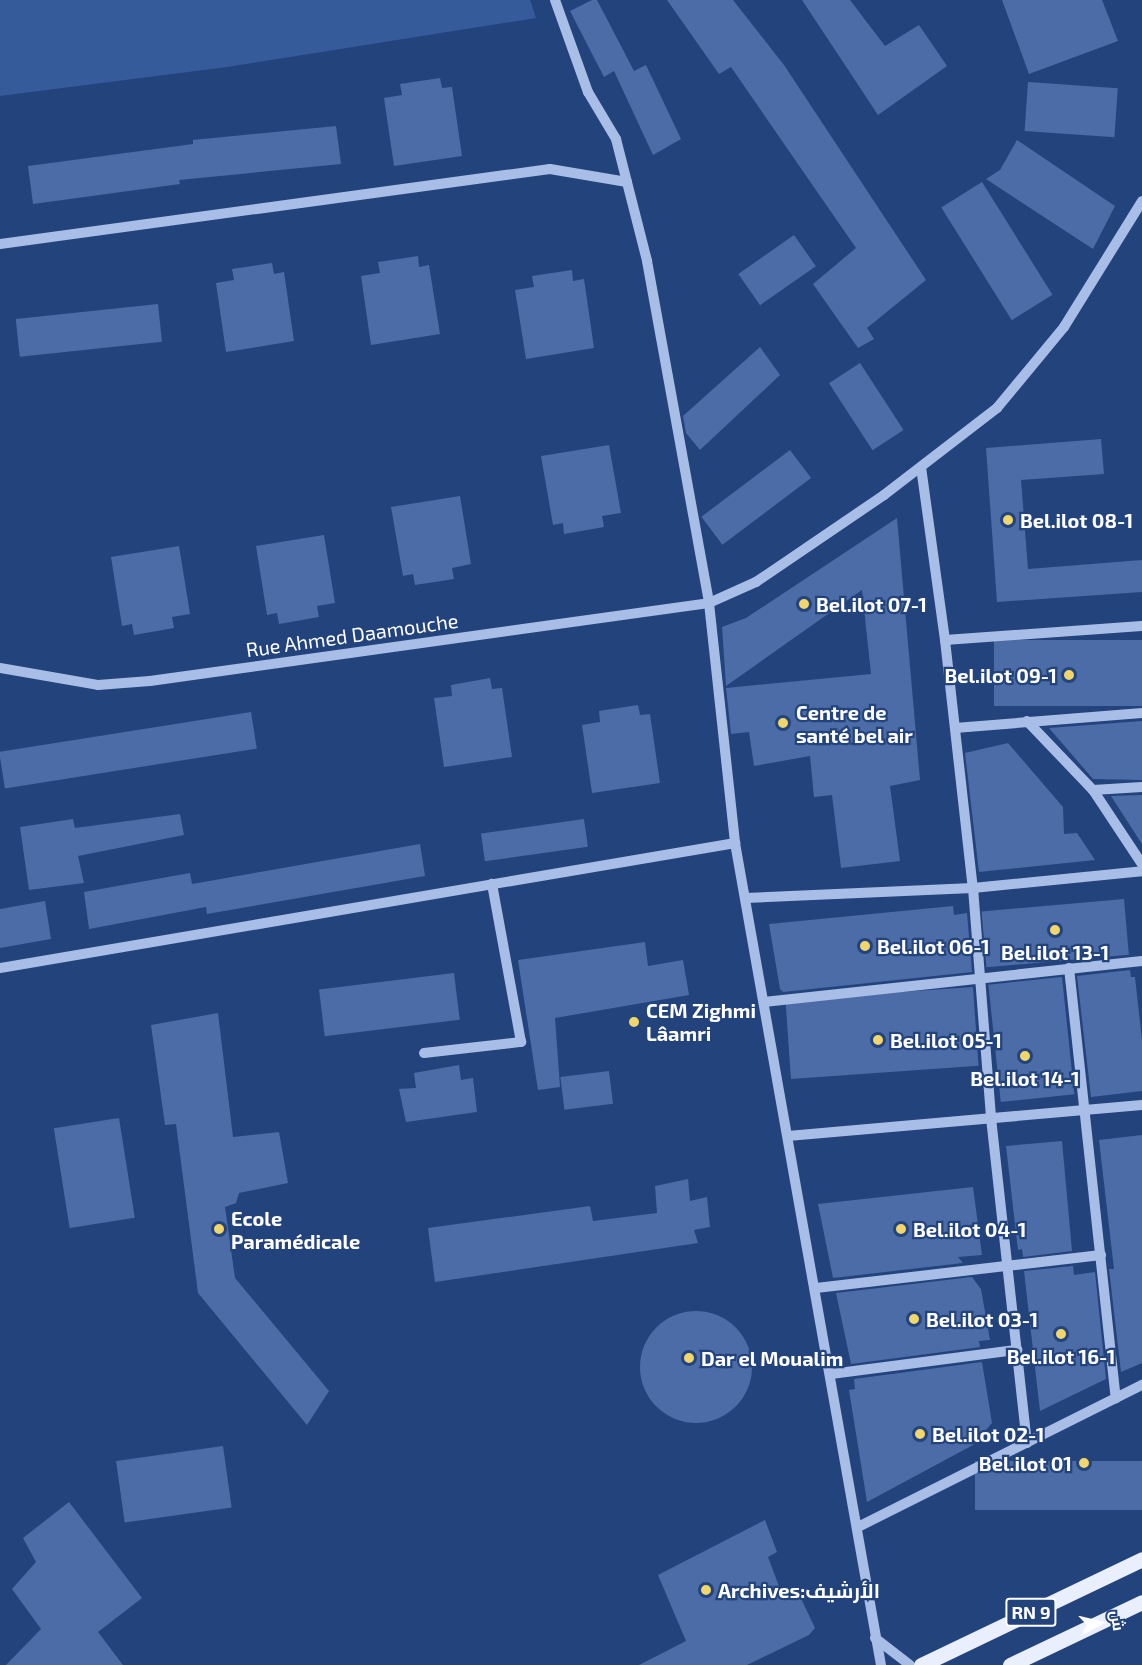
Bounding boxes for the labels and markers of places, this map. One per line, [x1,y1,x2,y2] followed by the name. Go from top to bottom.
[1020,508,1133,532] place label: Bel.ilot 08-1
[1001,513,1015,527] marker: Bel.ilot 08-1
[816,592,927,616] place label: Bel.ilot 07-1
[797,597,811,611] marker: Bel.ilot 07-1
[944,663,1057,687] place label: Bel.ilot 09-1
[1062,668,1076,682] marker: Bel.ilot 09-1
[796,700,913,747] place label: Centre de santé bel air
[774,714,792,732] marker: Centre de santé bel air
[1048,923,1062,937] marker: Bel.ilot 13-1
[877,934,990,958] place label: Bel.ilot 06-1
[858,939,872,953] marker: Bel.ilot 06-1
[1001,940,1109,964] place label: Bel.ilot 13-1
[646,999,756,1046] place label: CEM Zighmi Lâamri
[627,1015,641,1029] marker: CEM Zighmi Lâamri
[890,1028,1002,1052] place label: Bel.ilot 05-1
[871,1033,885,1047] marker: Bel.ilot 05-1
[1018,1049,1032,1063] marker: Bel.ilot 14-1
[970,1066,1080,1090] place label: Bel.ilot 14-1
[231,1206,360,1253] place label: Ecole Paramédicale
[913,1217,1027,1241] place label: Bel.ilot 04-1
[212,1222,226,1236] marker: Ecole Paramédicale
[894,1222,908,1236] marker: Bel.ilot 04-1
[926,1307,1038,1331] place label: Bel.ilot 03-1
[907,1312,921,1326] marker: Bel.ilot 03-1
[1054,1327,1068,1341] marker: Bel.ilot 16-1
[1007,1344,1115,1368] place label: Bel.ilot 16-1
[701,1346,844,1370] place label: Dar el Moualim
[682,1351,696,1365] marker: Dar el Moualim
[932,1422,1044,1446] place label: Bel.ilot 02-1
[913,1427,927,1441] marker: Bel.ilot 02-1
[979,1451,1072,1475] place label: Bel.ilot 01
[1077,1456,1091,1470] marker: Bel.ilot 01
[718,1578,880,1602] place label: Archives:الأرشيف
[699,1583,713,1597] marker: Archives:الأرشيف

